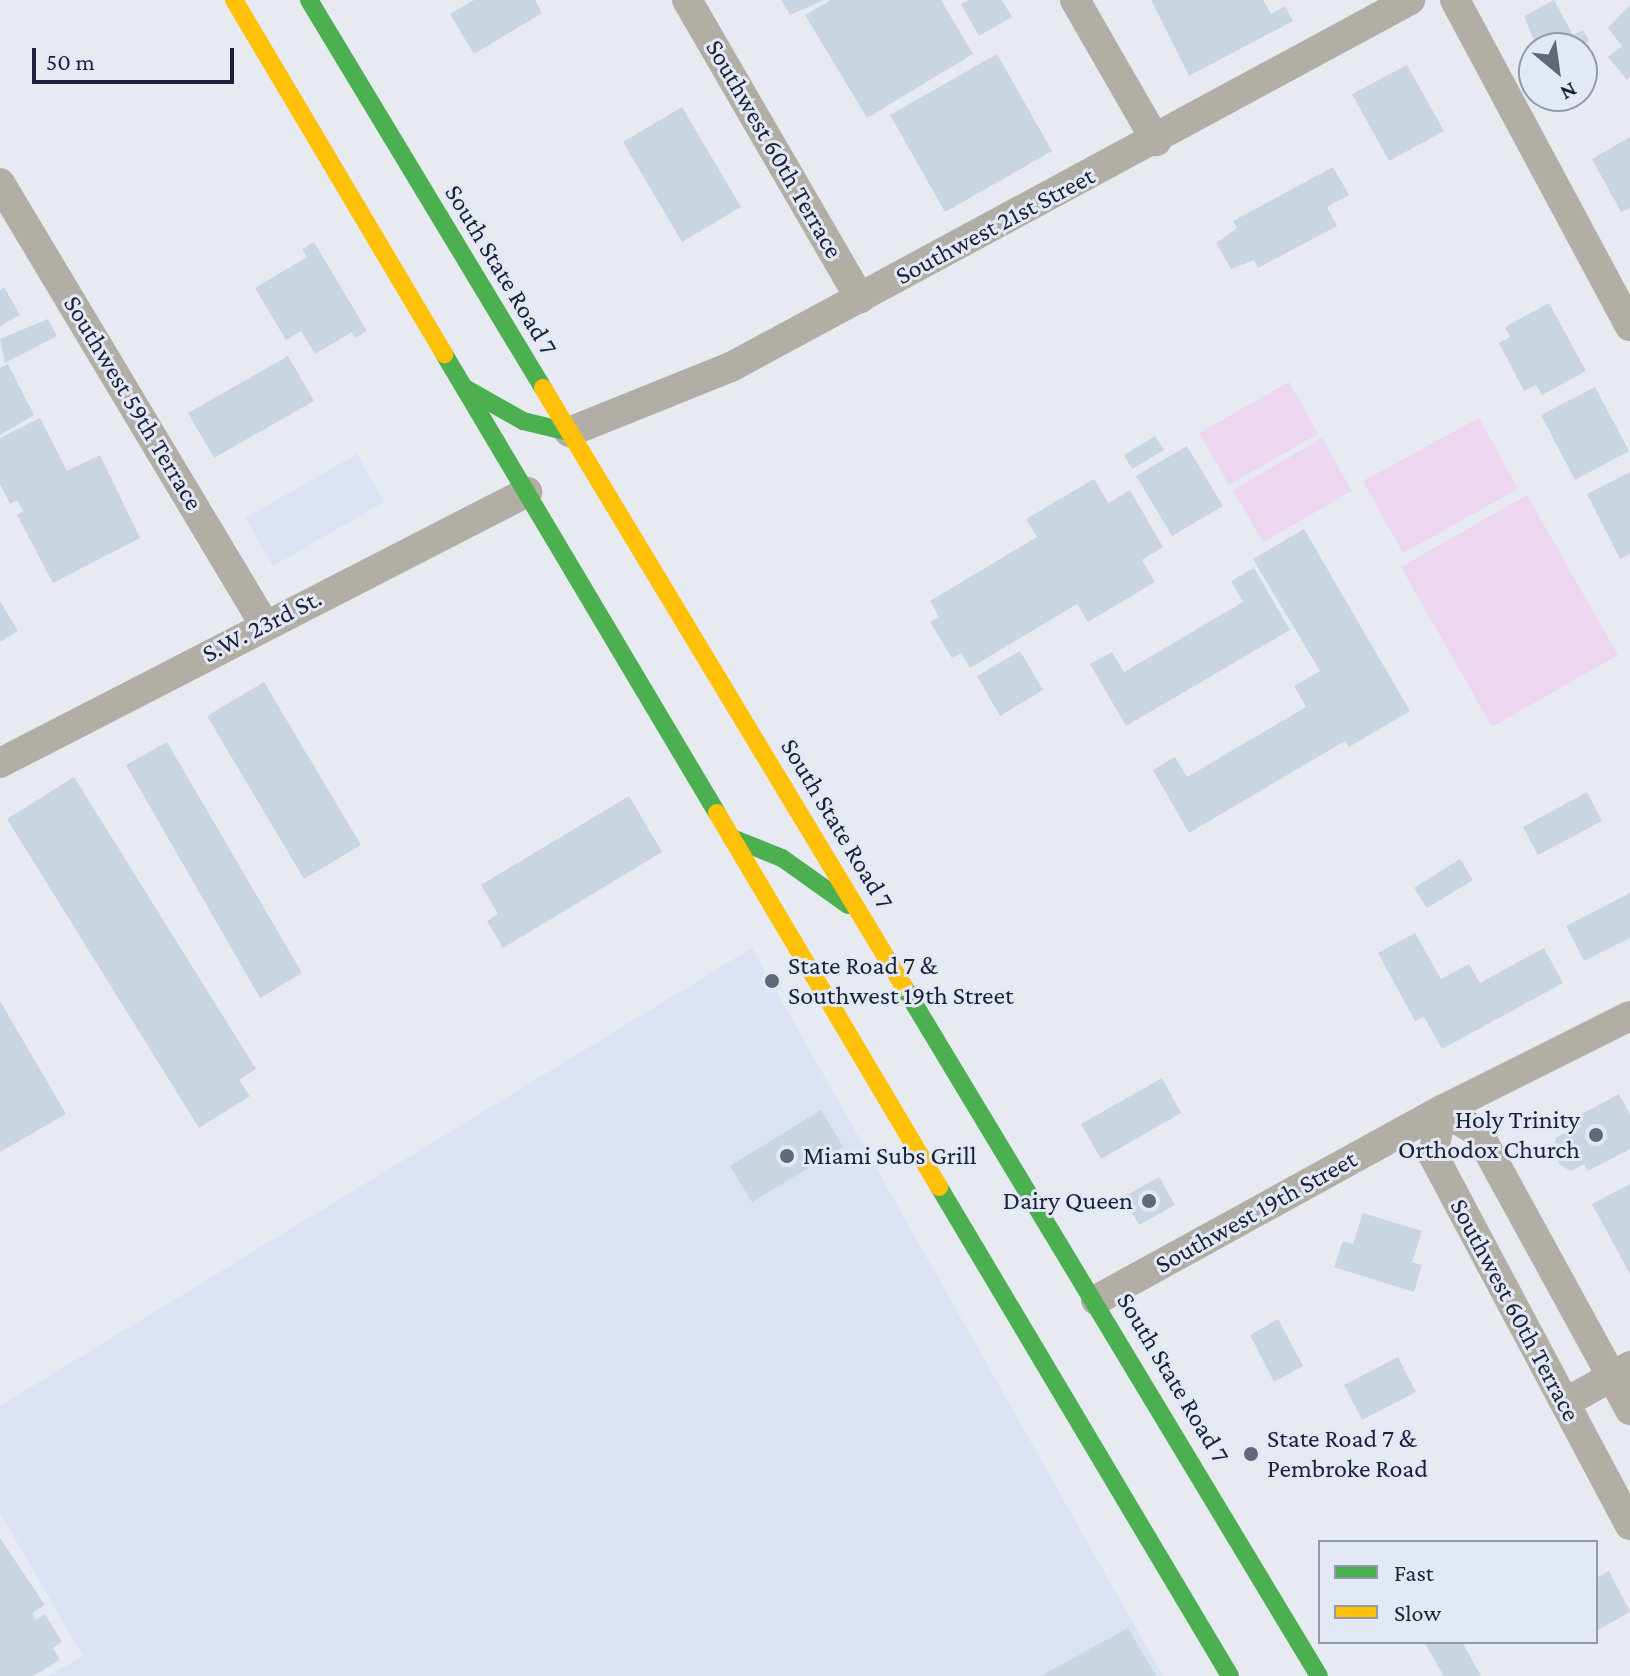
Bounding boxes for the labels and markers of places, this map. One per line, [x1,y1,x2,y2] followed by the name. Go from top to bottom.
[788,950,1014,1012] place label: State Road 7 & Southwest 19th Street
[763,972,781,990] marker: State Road 7 & Southwest 19th Street
[1398,1104,1580,1166] place label: Holy Trinity Orthodox Church
[1587,1126,1605,1144] marker: Holy Trinity Orthodox Church
[803,1140,977,1172] place label: Miami Subs Grill
[778,1147,796,1165] marker: Miami Subs Grill
[1003,1185,1133,1217] place label: Dairy Queen
[1140,1192,1158,1210] marker: Dairy Queen
[1267,1423,1428,1484] place label: State Road 7 & Pembroke Road
[1242,1445,1260,1463] marker: State Road 7 & Pembroke Road

